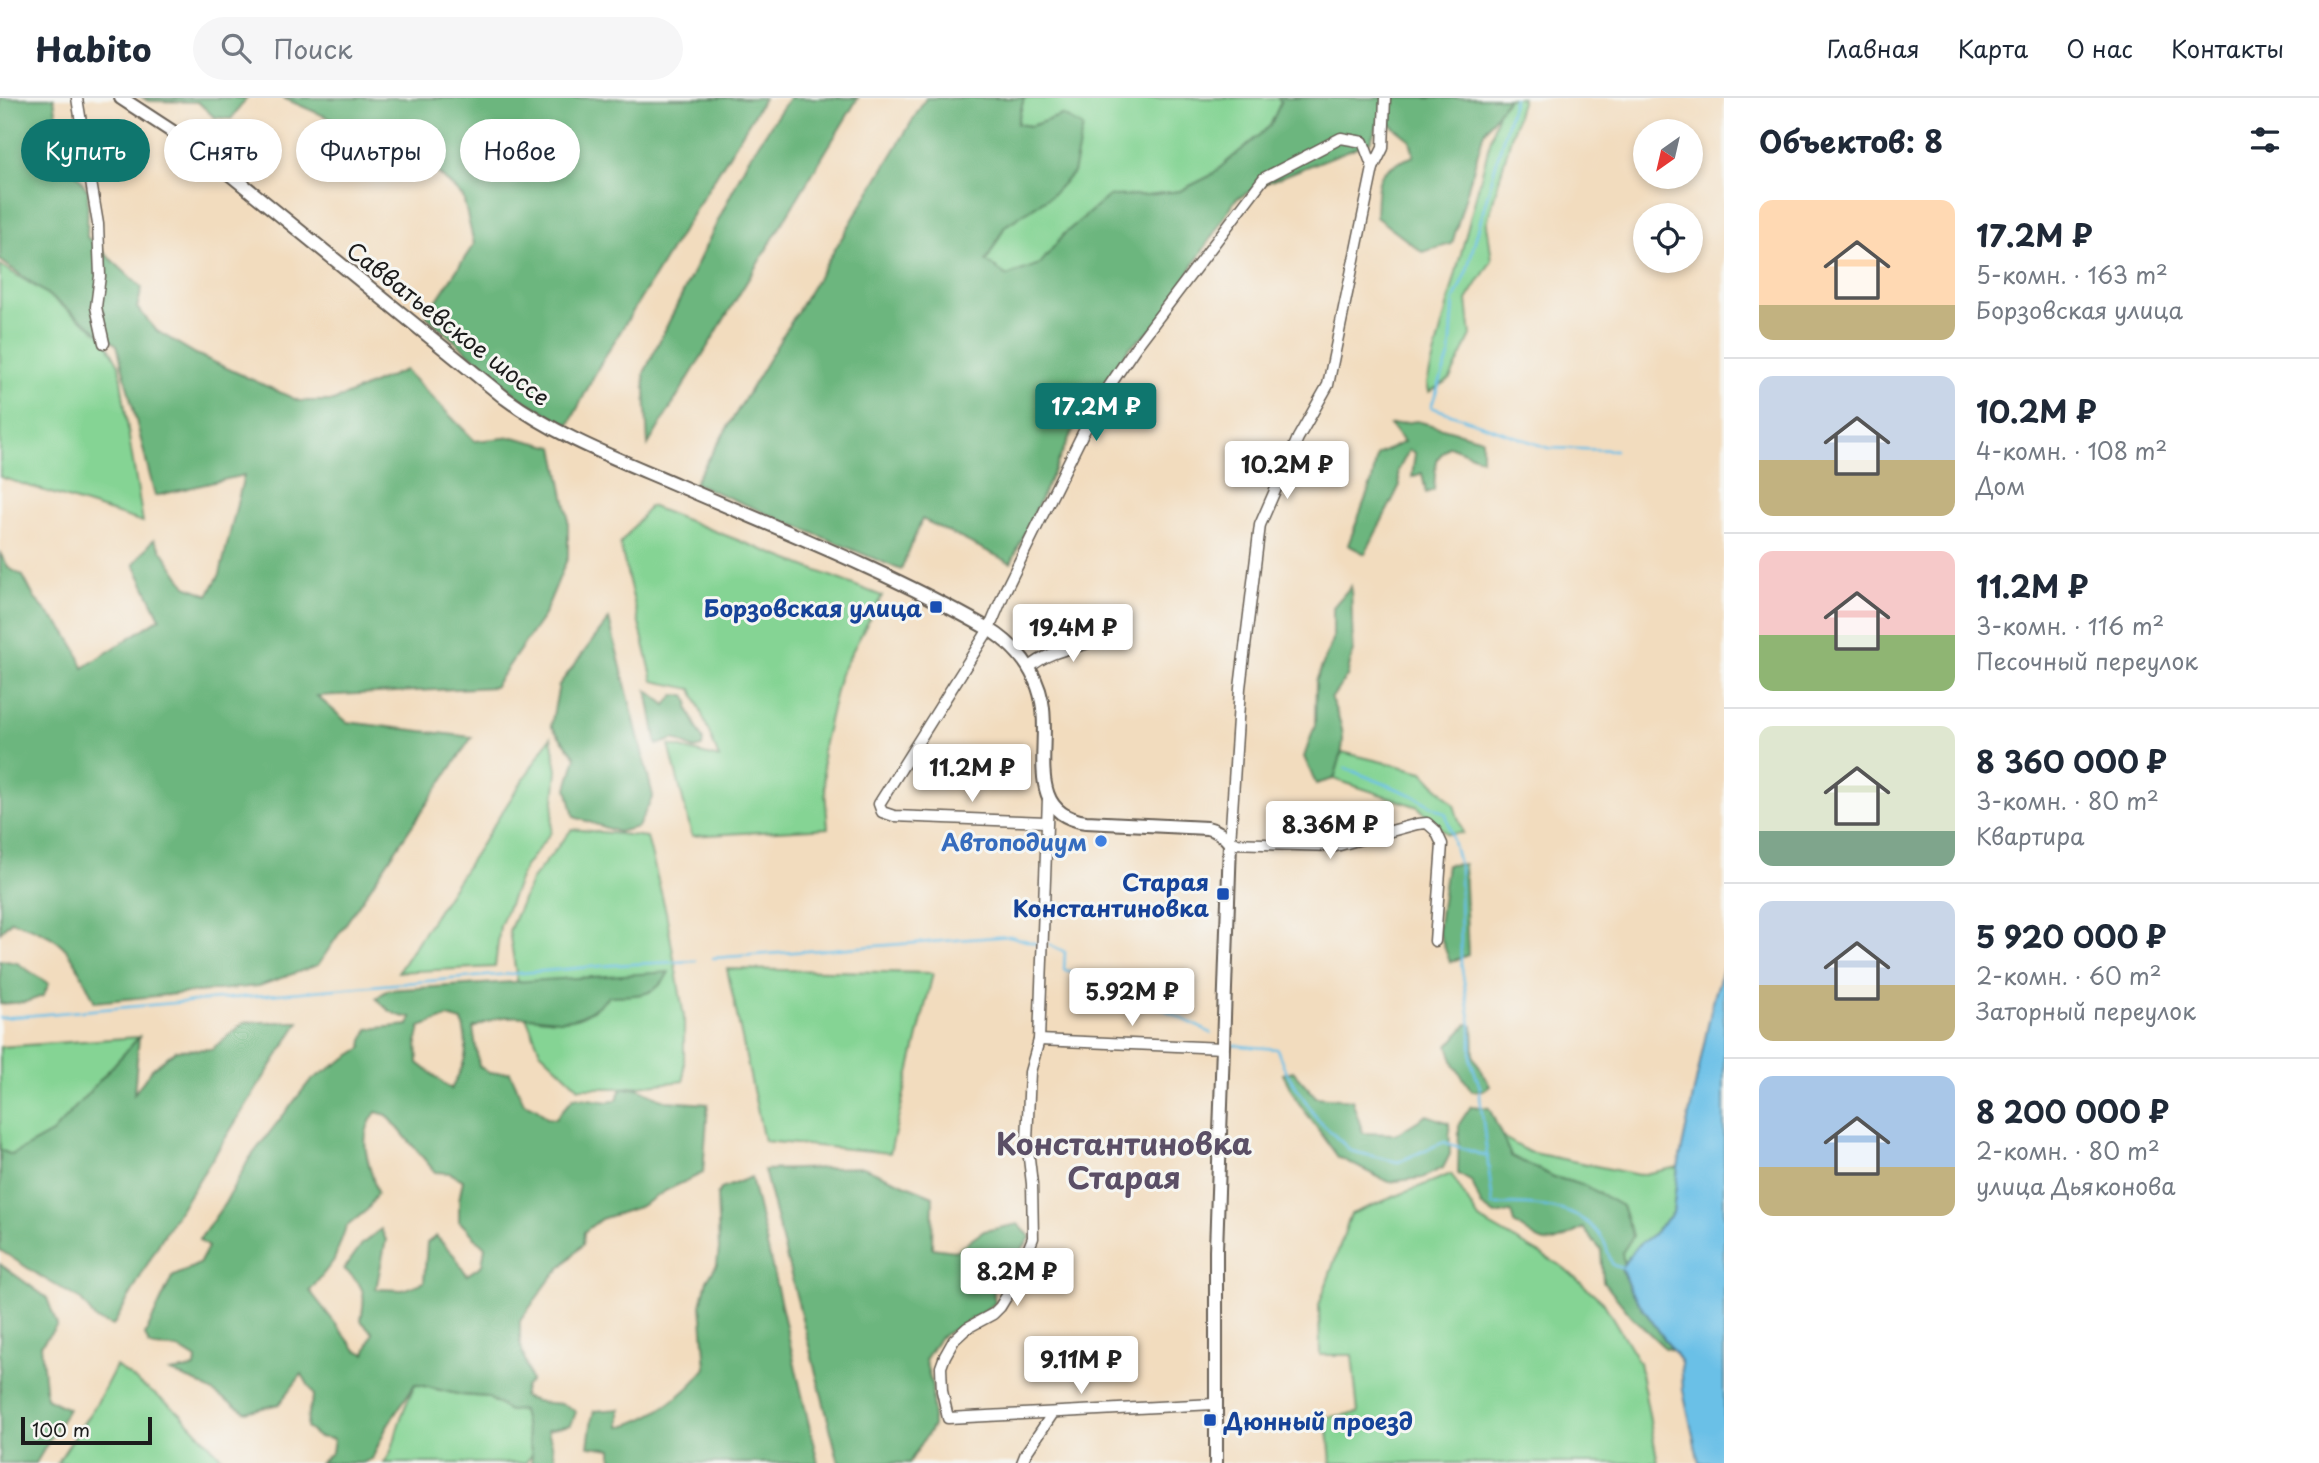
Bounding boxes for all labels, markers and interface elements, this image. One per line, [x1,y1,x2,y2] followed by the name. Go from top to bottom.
[193,17,683,80] search box
[35,23,151,73] text: Habito
[217,29,255,67] icon: search
[273,29,352,68] text: Поиск
[1827,30,1920,66] text: Главная
[1958,30,2028,66] text: Карта
[2066,30,2133,66] text: О нас
[2171,30,2284,66] text: Контакты
[1759,118,1943,163] text: Объектов: 8
[21,119,150,182] chip: Купить
[164,119,282,182] chip: Снять
[296,119,446,182] chip: Фильтры
[460,119,580,182] chip: Новое
[1633,119,1703,189] north arrow
[1633,119,1703,273] map controls
[2246,121,2284,159] icon: filters
[1633,203,1703,273] button: locate
[1976,212,2093,257] text: 17.2M ₽
[1815,228,1899,312] icon: home
[340,232,558,414] street label: Савватьевское шоссе
[1976,257,2168,292] text: 5-комн. · 163 m²
[1976,292,2183,327] text: Борзовская улица
[1031,384,1161,443] pin: 17.2M ₽
[1051,388,1141,423] text: 17.2M ₽
[1976,388,2097,433] text: 10.2M ₽
[1815,404,1899,488] icon: home
[1976,433,2167,468] text: 4-комн. · 108 m²
[1222,442,1352,501] pin: 10.2M ₽
[1241,446,1333,481] text: 10.2M ₽
[1976,468,2025,503] text: Дом
[1976,563,2088,608] text: 11.2M ₽
[1815,579,1899,663] icon: home
[704,590,922,625] place label: Борзовская улица
[928,599,944,615] marker: Борзовская улица
[1008,604,1138,664] pin: 19.4M ₽
[1976,608,2164,643] text: 3-комн. · 116 m²
[1029,609,1117,644] text: 19.4M ₽
[1976,643,2198,678] text: Песочный переулок
[1976,738,2167,783] text: 8 360 000 ₽
[907,744,1037,804] pin: 11.2M ₽
[929,749,1015,784] text: 11.2M ₽
[1815,754,1899,838] icon: home
[1976,783,2159,818] text: 3-комн. · 80 m²
[1265,802,1395,861] pin: 8.36M ₽
[1282,806,1378,841] text: 8.36M ₽
[1976,818,2084,853] text: Квартира
[941,824,1087,859] place label: Автоподиум
[1093,833,1109,849] marker: Автоподиум
[1013,864,1209,925] place label: Старая Константиновка
[1215,886,1231,902] marker: Старая Константиновка
[1976,913,2166,958] text: 5 920 000 ₽
[1815,929,1899,1013] icon: home
[1976,958,2162,993] text: 2-комн. · 60 m²
[1067,968,1197,1028] pin: 5.92M ₽
[1085,973,1179,1008] text: 5.92M ₽
[1976,993,2196,1028] text: Заторный переулок
[1976,1088,2169,1133] text: 8 200 000 ₽
[1815,1104,1899,1188] icon: home
[996,1120,1253,1199] district label: Константиновка Старая
[1976,1133,2160,1168] text: 2-комн. · 80 m²
[1976,1168,2176,1203] text: улица Дьяконова
[960,1248,1074,1308] pin: 8.2M ₽
[977,1253,1057,1288] text: 8.2M ₽
[1016,1336,1146,1396] pin: 9.11M ₽
[1040,1341,1122,1376] text: 9.11M ₽
[1223,1403,1413,1438] place label: Дюнный проезд
[1202,1412,1218,1428] marker: Дюнный проезд
[21,1414,152,1446] scale bar
[32,1415,90,1443] text: 100 m

